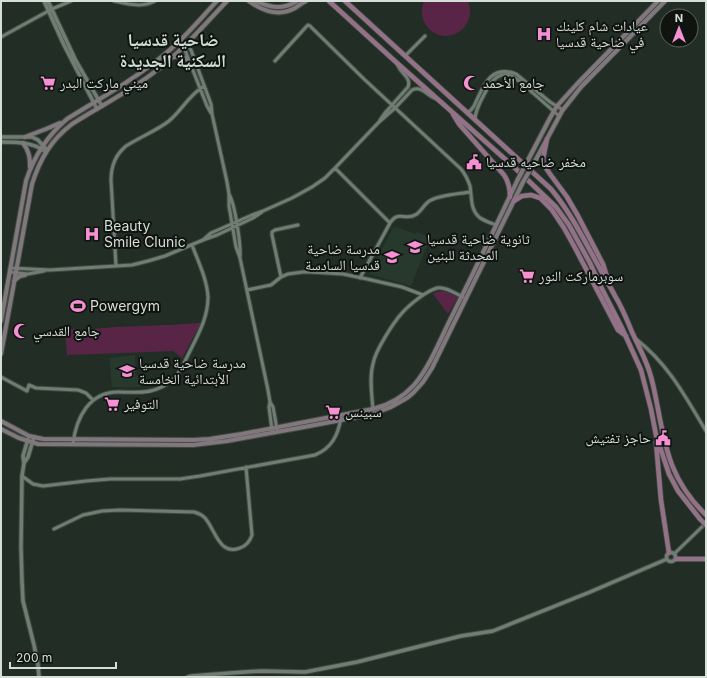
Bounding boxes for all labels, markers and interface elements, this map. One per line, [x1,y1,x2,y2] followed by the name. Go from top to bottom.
[659,8,699,48] north arrow
[675,11,683,25] text: N
[556,17,648,54] place label: عيادات شام كلينك في ضاحية قدسيا
[535,25,553,43] hospital icon: عيادات شام كلينك في ضاحية قدسيا
[120,29,226,71] district label: ضاحية قدسيا السكنية الجديدة
[39,74,57,92] supermarket icon: ميني ماركت البدر
[59,74,148,95] place label: ميني ماركت البدر
[462,74,480,92] mosque icon: جامع الأحمد
[483,74,544,93] place label: جامع الأحمد
[465,153,483,171] public building icon: مخفر ضاحيه قدسيا
[486,153,586,171] place label: مخفر ضاحيه قدسيا
[104,217,186,250] place label: Beauty Smile Clunic
[83,225,101,243] hospital icon: Beauty Smile Clunic
[427,230,530,264] place label: ثانوية ضاحية قدسيا المحدثة للبنين
[406,238,424,256] school or university icon: ثانوية ضاحية قدسيا المحدثة للبنين
[305,240,380,273] place label: مدرسة ضاحية قدسيا السادسة
[383,248,401,266] school or university icon: مدرسة ضاحية قدسيا السادسة
[518,267,536,285] supermarket icon: سوبرماركت النور
[538,267,623,285] place label: سوبرماركت النور
[69,297,87,315] sports icon: Powergym
[90,297,160,314] place label: Powergym
[12,322,30,340] mosque icon: جامع القدسي
[33,322,100,343] place label: جامع القدسي
[139,354,246,387] place label: مدرسة ضاحية قدسيا الأبتدائية الخامسة
[118,362,136,380] school or university icon: مدرسة ضاحية قدسيا الأبتدائية الخامسة
[103,395,121,413] supermarket icon: التوفير
[123,395,158,413] place label: التوفير
[324,403,342,421] supermarket icon: سبينس
[345,403,382,421] place label: سبينس
[586,429,651,447] place label: حاجز تفتيش
[654,429,672,447] public building icon: حاجز تفتيش
[10,644,116,670] scale bar
[16,650,52,665] text: 200 m

